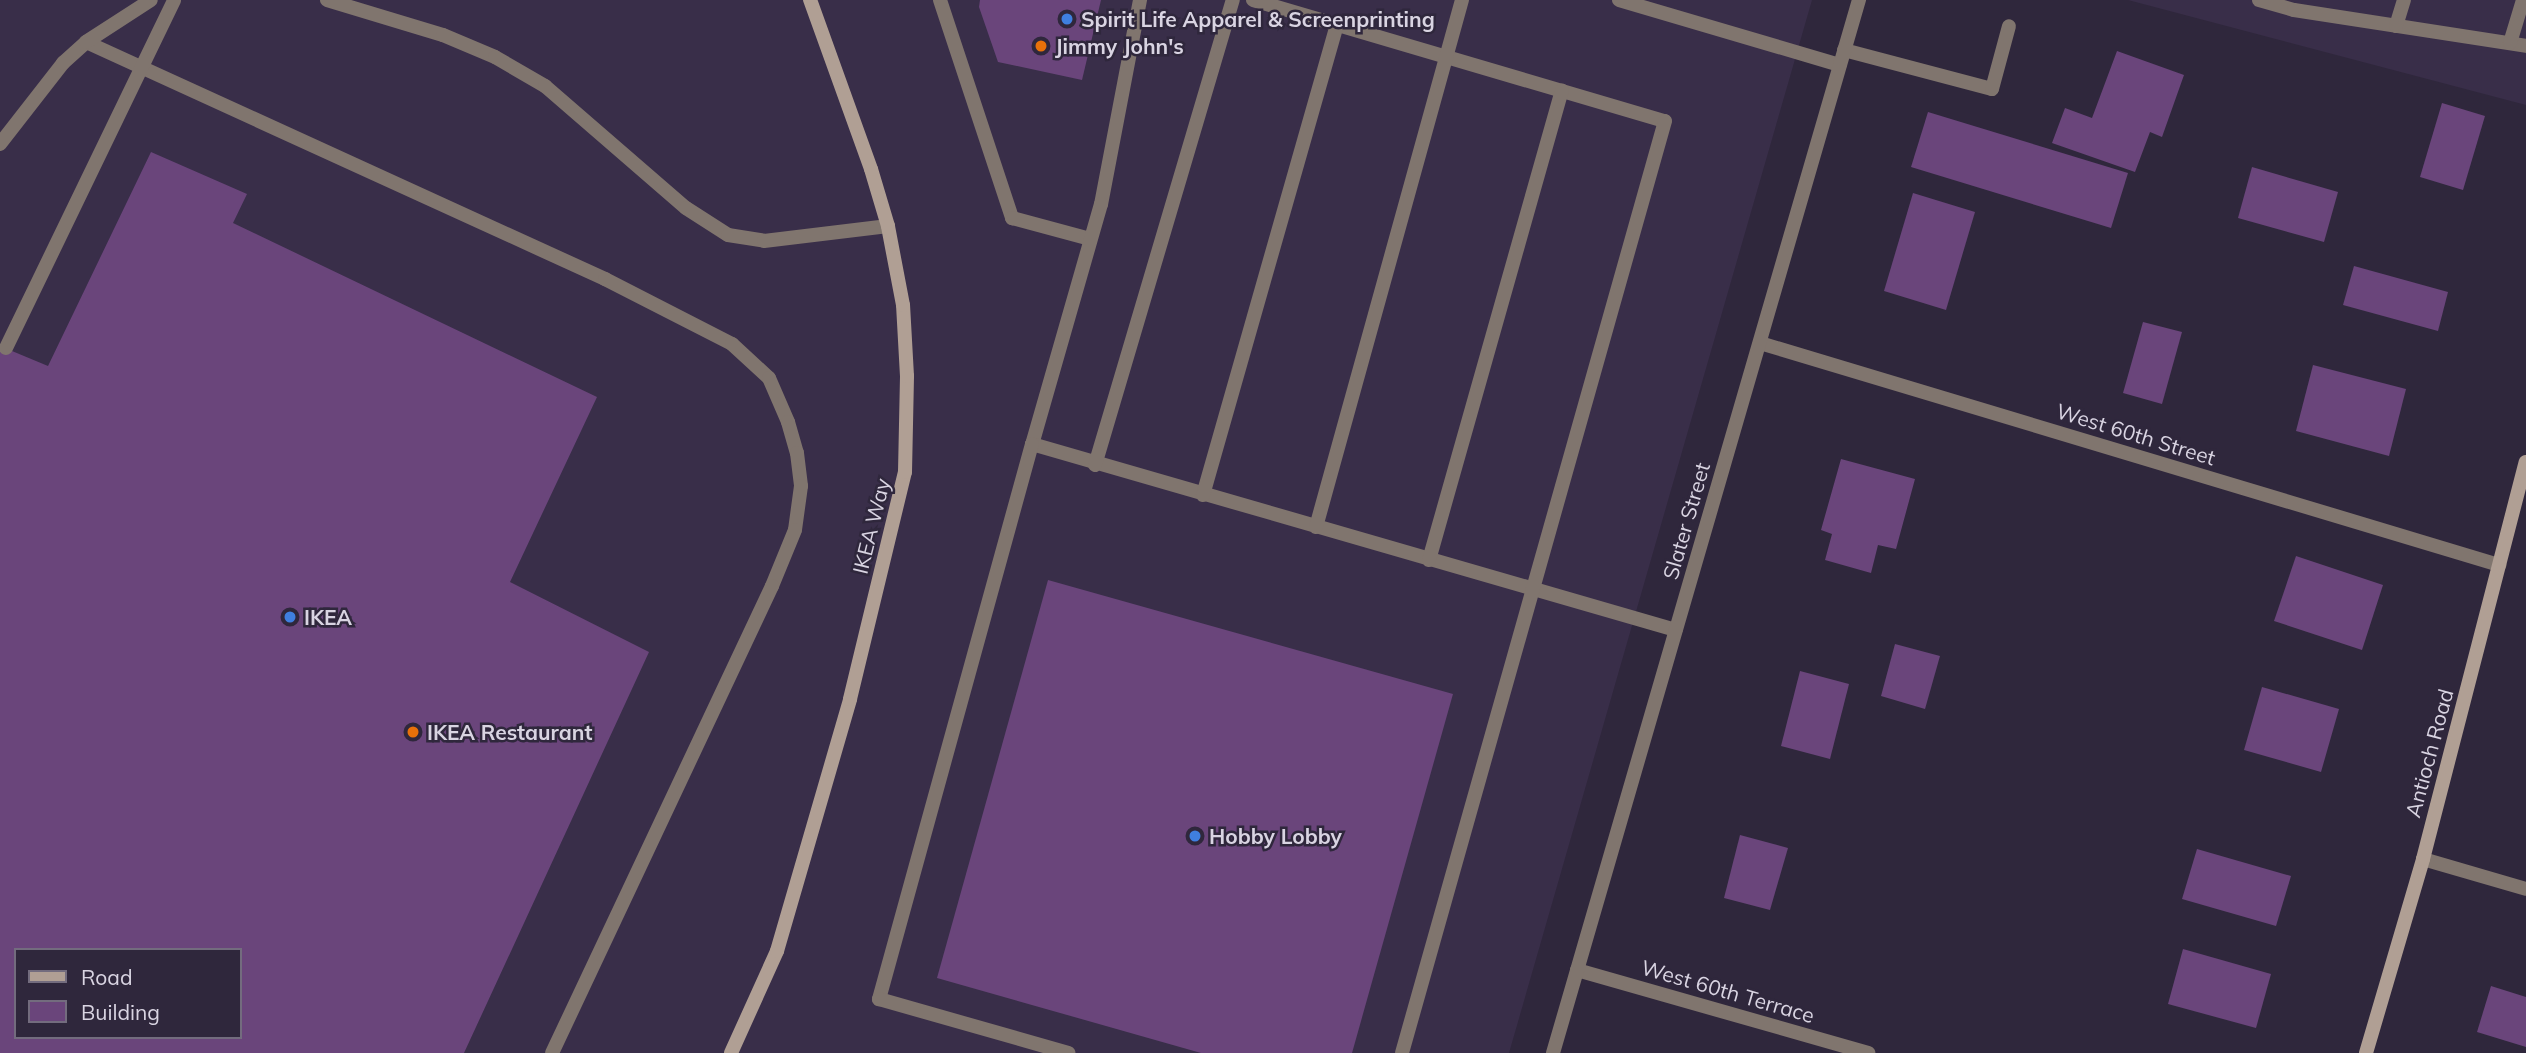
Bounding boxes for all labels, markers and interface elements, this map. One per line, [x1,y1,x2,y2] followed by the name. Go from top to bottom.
[1081,6,1435,32] place label: Spirit Life Apparel & Screenprinting
[1059,11,1075,27] marker: Spirit Life Apparel & Screenprinting
[1055,33,1184,59] place label: Jimmy John's
[1033,38,1049,54] marker: Jimmy John's
[2053,398,2219,470] street label: West 60th Street
[1657,460,1715,582] street label: Slater Street
[847,476,895,576] street label: IKEA Way
[304,604,352,630] place label: IKEA
[282,609,298,625] marker: IKEA
[2400,686,2458,820] street label: Antioch Road
[427,719,592,745] place label: IKEA Restaurant
[405,724,421,740] marker: IKEA Restaurant
[1209,823,1342,849] place label: Hobby Lobby
[1187,828,1203,844] marker: Hobby Lobby
[14,948,242,1039] legend
[1639,954,1817,1028] street label: West 60th Terrace
[81,964,132,990] text: Road
[81,999,160,1025] text: Building

